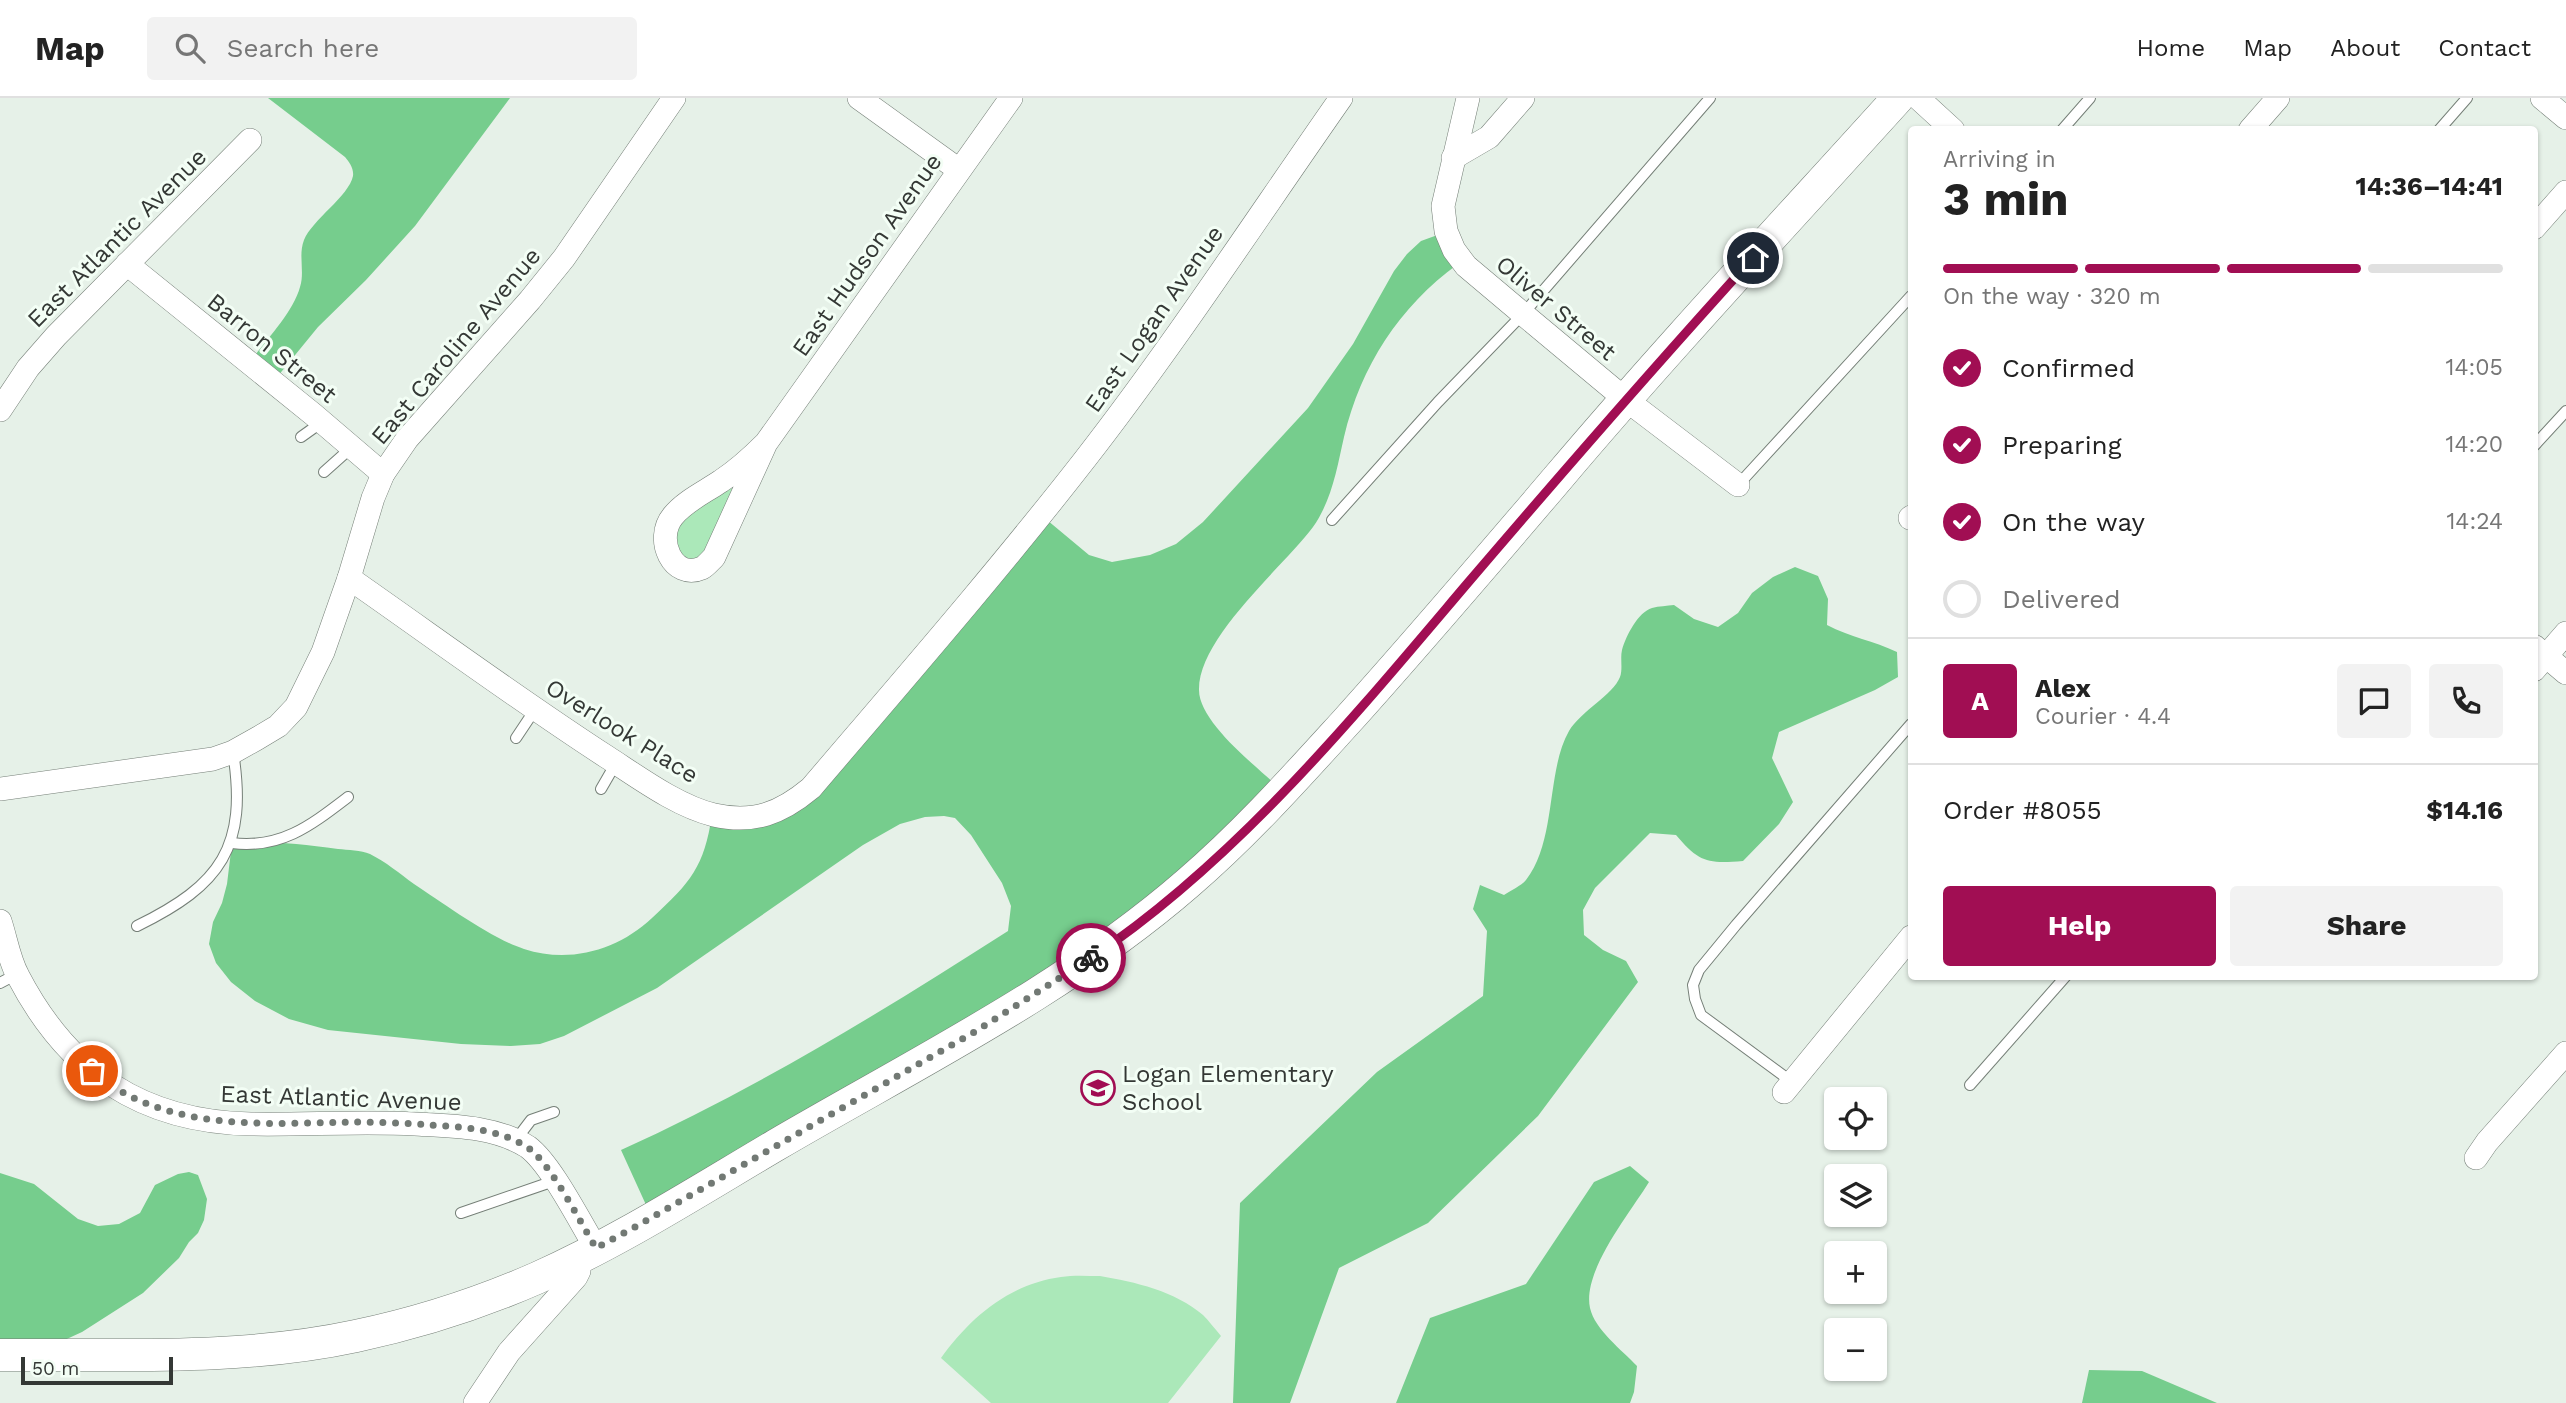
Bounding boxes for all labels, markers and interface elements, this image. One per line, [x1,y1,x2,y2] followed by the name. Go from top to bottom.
[147,17,637,80] search box
[35,29,105,68] text: Map
[171,29,209,67] icon: search
[227,33,379,63] text: Search here
[2137,34,2205,62] text: Home
[2243,34,2292,62] text: Map
[2330,34,2400,62] text: About
[2438,34,2531,62] text: Contact
[22,143,212,333] street label: East Atlantic Avenue
[1943,146,2056,173] text: Arriving in
[786,148,948,362] street label: East Hudson Avenue
[2356,171,2503,201] text: 14:36–14:41
[1943,172,2069,226] text: 3 min
[1079,220,1229,418] street label: East Logan Avenue
[1723,228,1783,288] pin
[1734,239,1772,277] icon: home
[366,242,546,450] street label: East Caroline Avenue
[1490,250,1622,366] street label: Oliver Street
[1943,283,2161,310] text: On the way · 320 m
[202,287,342,409] street label: Barron Street
[1943,349,1981,387] icon: check
[2002,353,2135,383] text: Confirmed
[2445,354,2503,381] text: 14:05
[1943,426,1981,464] icon: check
[2002,430,2122,460] text: Preparing
[2445,431,2503,458] text: 14:20
[1943,503,1981,541] icon: check
[2002,507,2145,537] text: On the way
[2446,508,2503,535] text: 14:24
[2002,584,2121,614] text: Delivered
[2337,664,2411,738] button: chat
[2429,664,2503,738] button: phone
[541,673,703,789] street label: Overlook Place
[2035,673,2091,703] text: Alex
[1971,686,1989,716] text: A
[2035,703,2171,730] text: Courier · 4.4
[1943,795,2102,825] text: Order #8055
[2426,795,2503,825] text: $14.16
[1943,886,2216,966] button: Help
[2230,886,2503,966] button: Share
[1056,923,1126,993] courier
[1072,939,1110,977] icon: bike
[62,1041,122,1101] pin
[73,1052,111,1090] icon: bag
[1122,1060,1334,1116] place label: Logan Elementary School
[1079,1069,1117,1107] school or university icon: Logan Elementary School
[220,1080,462,1116] street label: East Atlantic Avenue
[1824,1087,1887,1381] map controls
[1824,1087,1887,1150] button: locate
[1824,1164,1887,1227] button: layers
[1824,1241,1887,1304] button: +
[1824,1318,1887,1381] button: −
[21,1354,173,1386] scale bar
[32,1357,79,1380] text: 50 m

